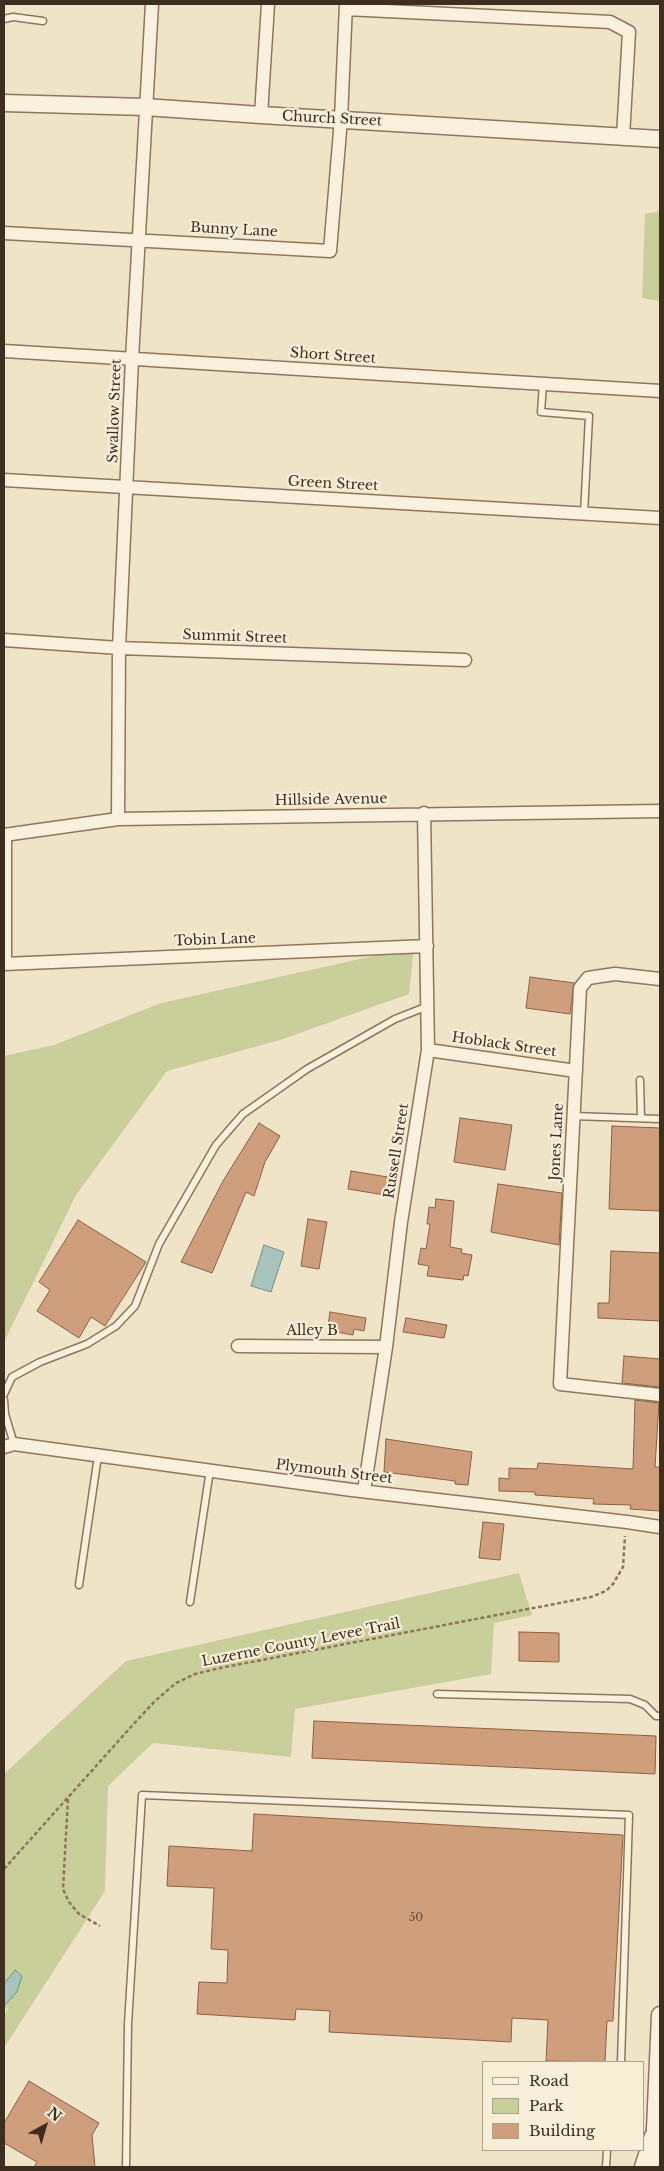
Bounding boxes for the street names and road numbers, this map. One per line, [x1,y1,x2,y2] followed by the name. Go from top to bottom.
[282,108,382,130] street label: Church Street
[190,219,278,241] street label: Bunny Lane
[290,345,376,367] street label: Short Street
[105,359,125,463] street label: Swallow Street
[287,473,379,495] street label: Green Street
[182,627,288,647] street label: Summit Street
[274,791,388,809] street label: Hillside Avenue
[174,930,256,950] street label: Tobin Lane
[451,1029,557,1061] street label: Hoblack Street
[381,1102,413,1200] street label: Russell Street
[547,1103,567,1181] street label: Jones Lane
[286,1323,338,1339] street label: Alley B
[275,1456,393,1488] street label: Plymouth Street
[200,1616,402,1670] street label: Luzerne County Levee Trail

